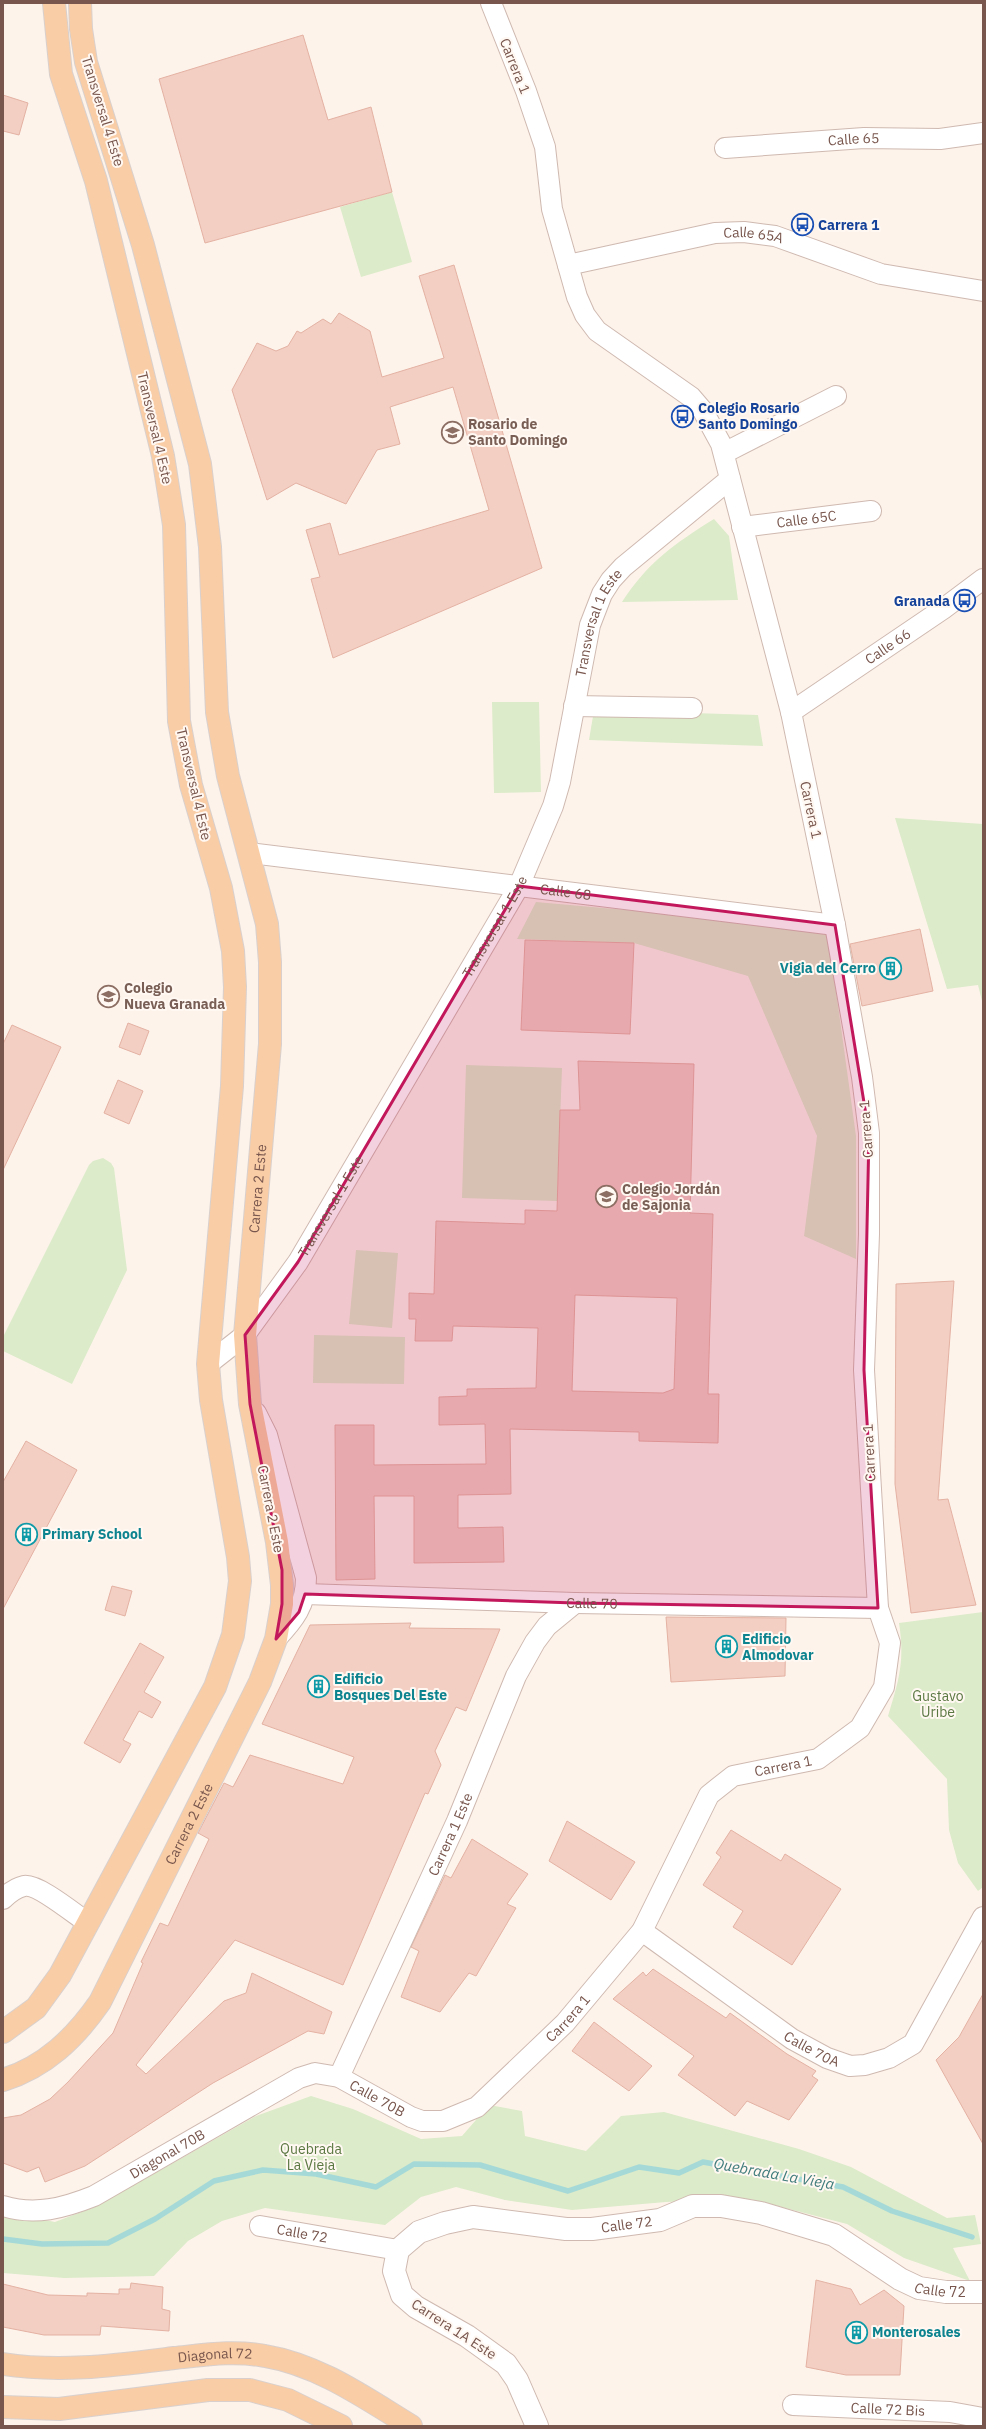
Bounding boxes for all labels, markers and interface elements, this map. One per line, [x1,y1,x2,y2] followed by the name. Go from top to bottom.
[496,36,534,96] street label: Carrera 1
[78,54,128,169] street label: Transversal 4 Este
[827,129,880,150] street label: Calle 65
[789,212,815,238] bus stop icon: Carrera 1
[818,216,880,234] place label: Carrera 1
[723,223,786,247] street label: Calle 65A
[133,370,177,486] street label: Transversal 4 Este
[698,399,800,433] place label: Colegio Rosario Santo Domingo
[670,403,696,429] bus stop icon: Colegio Rosario Santo Domingo
[468,415,568,449] place label: Rosario de Santo Domingo
[440,419,466,445] school or university icon: Rosario de Santo Domingo
[775,506,838,532] street label: Calle 65C
[571,565,626,678] street label: Transversal 1 Este
[952,588,978,614] bus stop icon: Granada
[894,592,950,610] place label: Granada
[861,624,914,668] street label: Calle 66
[172,726,216,842] street label: Transversal 4 Este
[796,780,826,840] street label: Carrera 1
[458,873,531,981] street label: Transversal 1 Este
[539,880,592,904] street label: Calle 68
[878,955,904,981] building icon: Vigia del Cerro
[780,959,876,977] place label: Vigia del Cerro
[124,979,225,1013] place label: Colegio Nueva Granada
[95,983,121,1009] school or university icon: Colegio Nueva Granada
[855,1099,877,1159] street label: Carrera 1
[245,1143,270,1234] street label: Carrera 2 Este
[294,1152,368,1260] street label: Transversal 1 Este
[622,1180,720,1214] place label: Colegio Jordán de Sajonia
[594,1184,620,1210] school or university icon: Colegio Jordán de Sajonia
[858,1423,880,1483] street label: Carrera 1
[254,1464,288,1555] street label: Carrera 2 Este
[13,1521,39,1547] building icon: Primary School
[42,1525,142,1543] place label: Primary School
[566,1594,618,1613] street label: Calle 70
[742,1630,814,1664] place label: Edificio Almodovar
[714,1634,740,1660] building icon: Edificio Almodovar
[334,1670,447,1704] place label: Edificio Bosques Del Este
[305,1674,331,1700] building icon: Edificio Bosques Del Este
[912,1687,964,1721] park label: Gustavo Uribe
[753,1751,814,1781] street label: Carrera 1
[161,1780,217,1868] street label: Carrera 2 Este
[424,1790,477,1879] street label: Carrera 1 Este
[542,1991,594,2046] street label: Carrera 1
[780,2027,842,2071] street label: Calle 70A
[346,2076,408,2121] street label: Calle 70B
[126,2125,208,2183] street label: Diagonal 70B
[280,2140,342,2174] park label: Quebrada La Vieja
[712,2154,836,2194] water label: Quebrada La Vieja
[600,2212,653,2237] street label: Calle 72
[275,2220,329,2247] street label: Calle 72
[911,2278,966,2301] street label: Calle 72
[408,2295,500,2363] street label: Carrera 1A Este
[843,2319,869,2345] building icon: Monterosales
[872,2323,961,2341] place label: Monterosales
[177,2344,253,2367] street label: Diagonal 72
[850,2399,926,2420] street label: Calle 72 Bis

